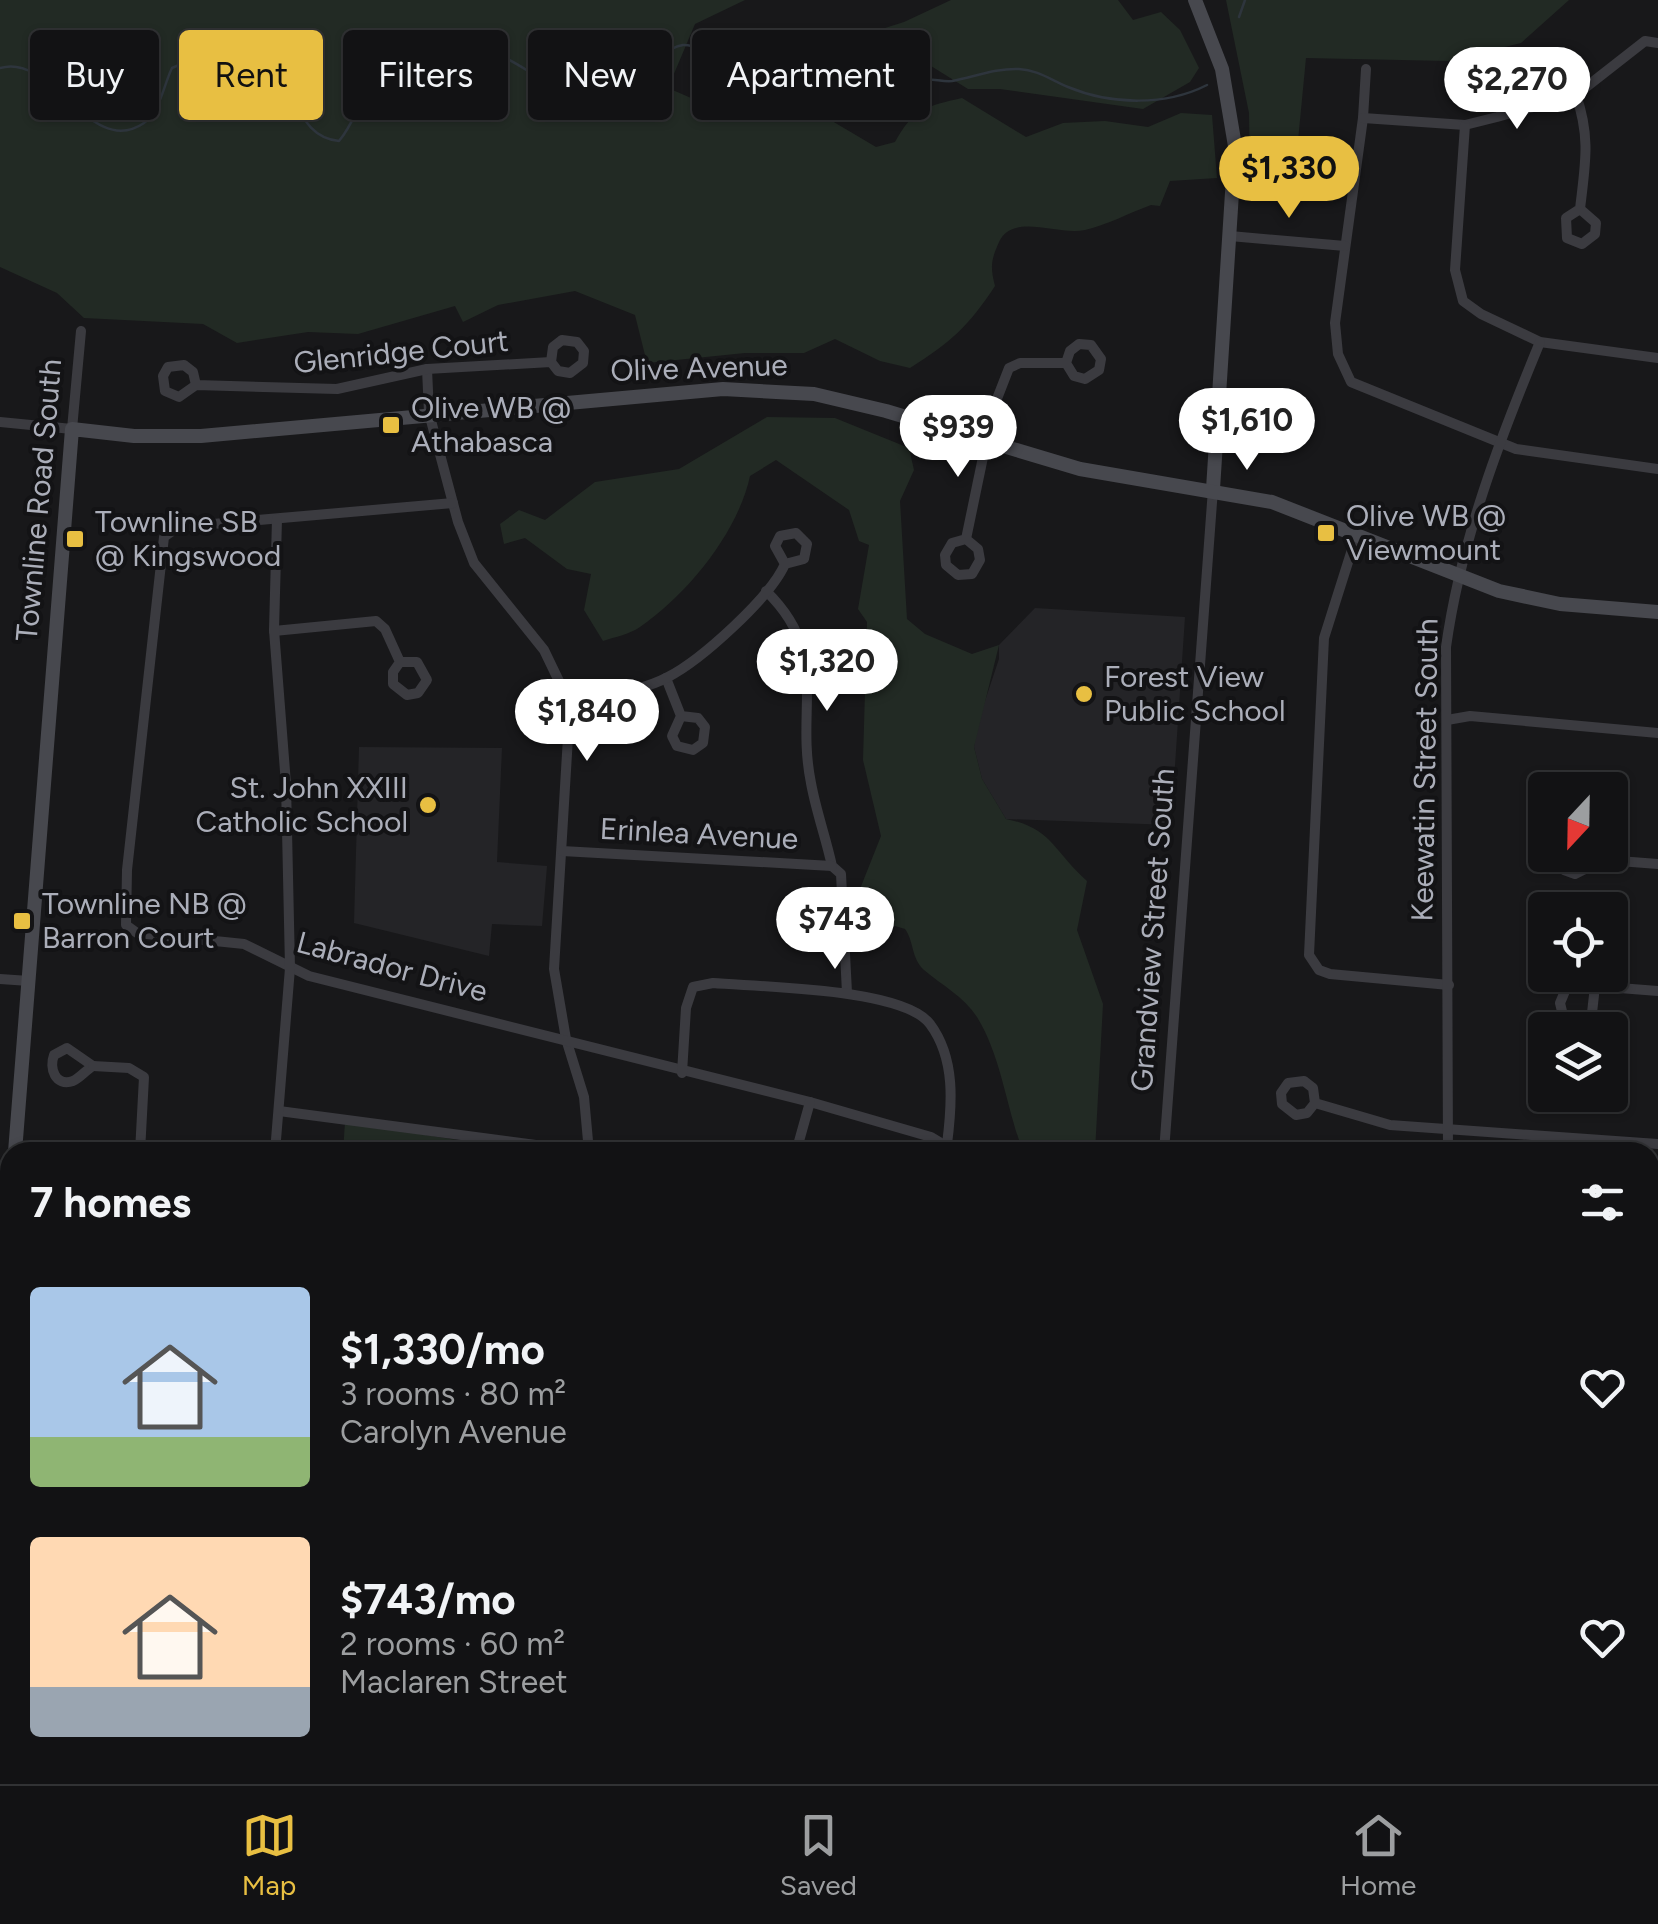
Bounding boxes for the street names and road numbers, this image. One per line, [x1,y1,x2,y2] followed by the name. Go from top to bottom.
[292,322,510,381] street label: Glenridge Court
[610,346,788,389] street label: Olive Avenue
[8,357,69,643] street label: Townline Road South
[1403,618,1446,922] street label: Keewatin Street South
[1123,767,1182,1093] street label: Grandview Street South
[599,810,799,857] street label: Erinlea Avenue
[293,923,491,1010] street label: Labrador Drive

